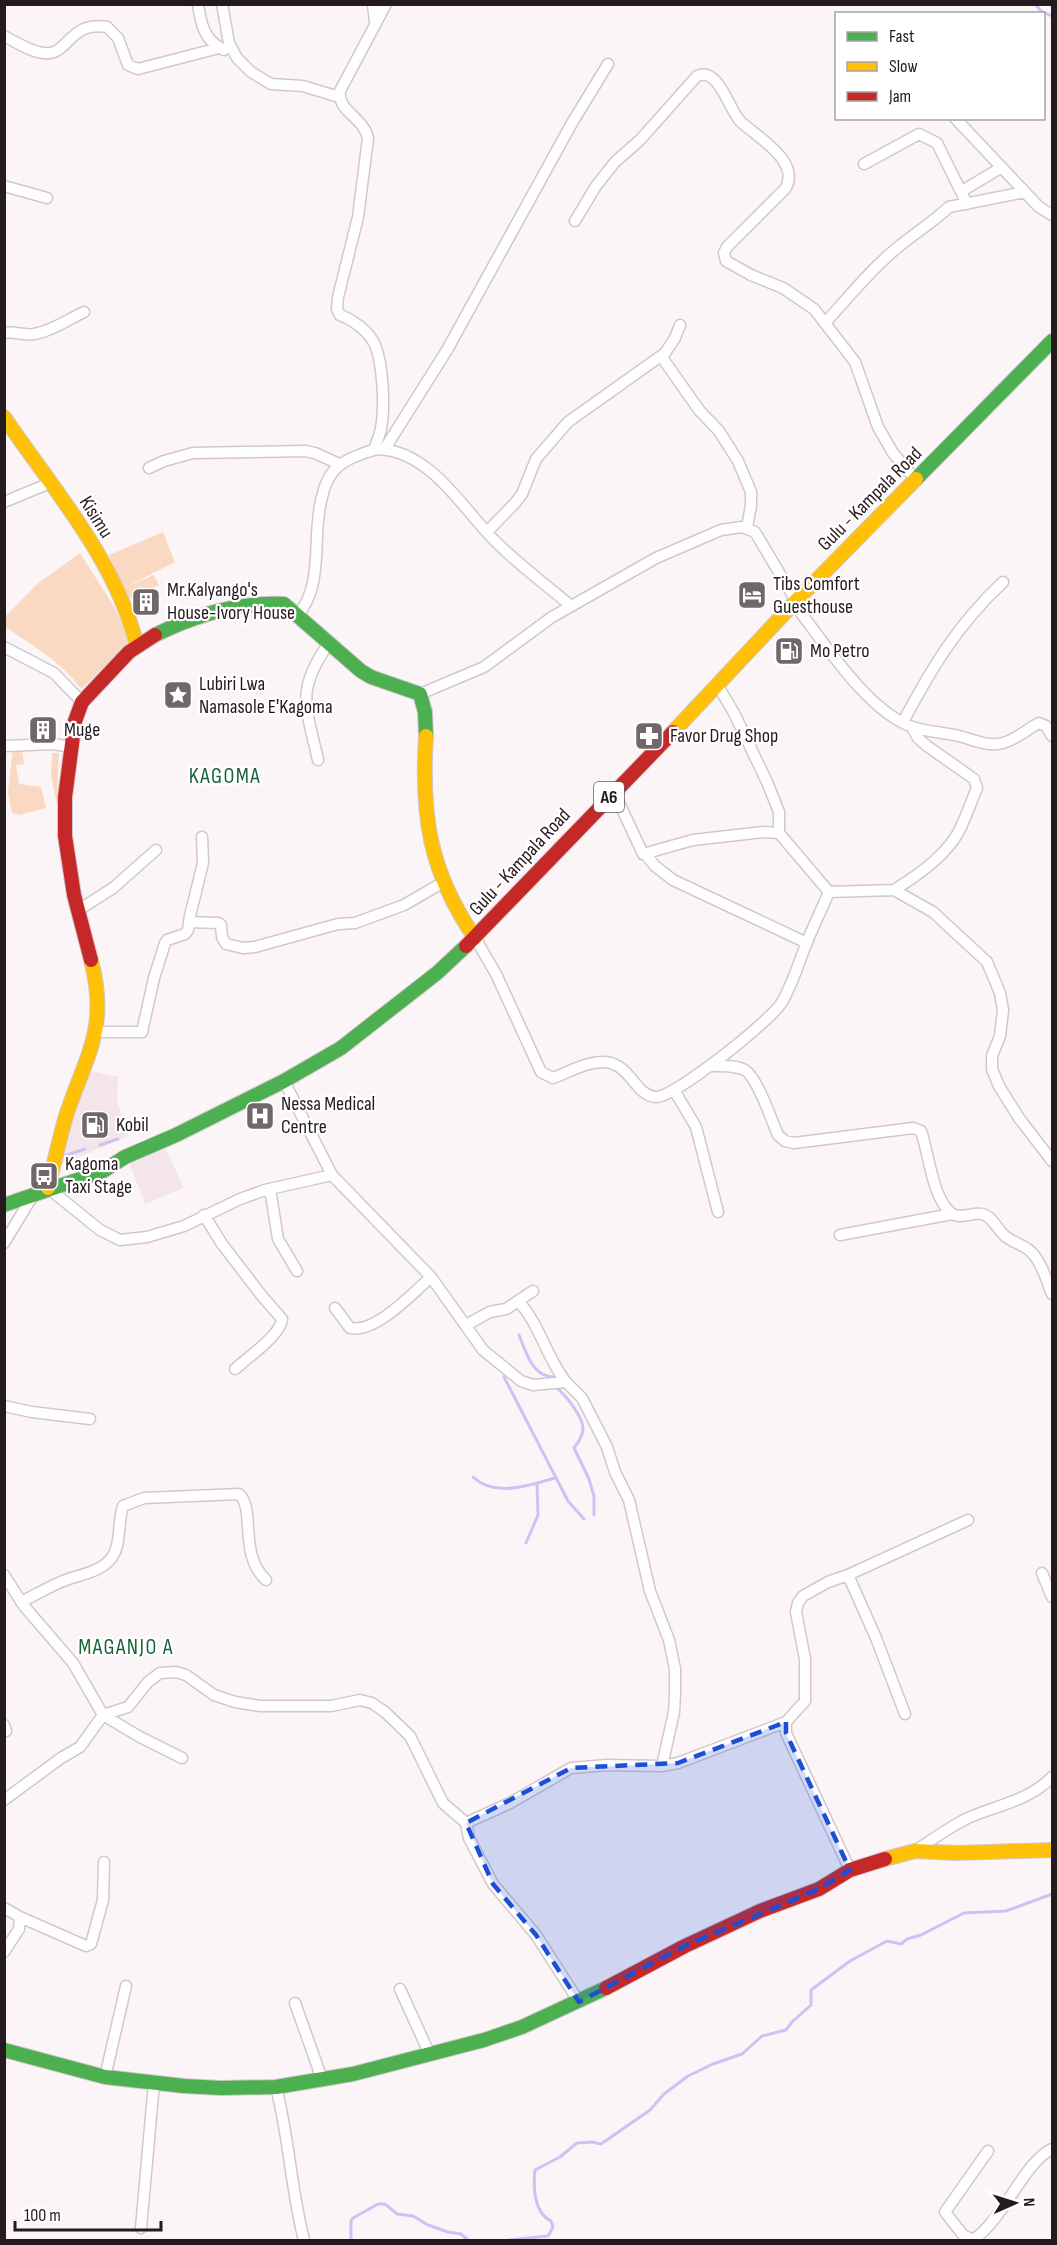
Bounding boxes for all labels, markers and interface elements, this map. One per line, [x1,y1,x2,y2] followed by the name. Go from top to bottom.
[835,12,1045,120] legend
[889,26,915,47] text: Fast
[889,56,918,77] text: Slow
[888,86,911,107] text: Jam
[813,442,927,556] street label: Gulu - Kampala Road
[74,492,118,542] street label: Kisimu
[773,572,860,619] place label: Tibs Comfort Guesthouse
[167,578,295,625] place label: Mr.Kalyango's House-Ivory House
[736,579,768,611] hotel icon: Tibs Comfort Guesthouse
[130,586,162,618] building icon: Mr.Kalyango's House-Ivory House
[773,635,805,667] fuel station icon: Mo Petro
[810,639,870,663] place label: Mo Petro
[199,672,333,719] place label: Lubiri Lwa Namasole E'Kagoma
[162,679,194,711] place icon: Lubiri Lwa Namasole E'Kagoma
[27,714,59,746] building icon: Muge
[64,718,100,742] place label: Muge
[633,720,665,752] pharmacy icon: Favor Drug Shop
[670,724,778,748] place label: Favor Drug Shop
[189,763,261,790] district label: KAGOMA
[594,782,624,812] road number: A6
[464,804,576,920] street label: Gulu - Kampala Road
[281,1092,375,1139] place label: Nessa Medical Centre
[244,1100,276,1132] hospital icon: Nessa Medical Centre
[79,1109,111,1141] fuel station icon: Kobil
[116,1113,149,1137] place label: Kobil
[65,1152,132,1199] place label: Kagoma Taxi Stage
[28,1160,60,1192] bus stop icon: Kagoma Taxi Stage
[78,1634,174,1661] district label: MAGANJO A
[985,2173,1045,2233] north arrow
[15,2194,160,2232] scale bar
[1019,2198,1038,2207] text: N
[24,2205,61,2226] text: 100 m

